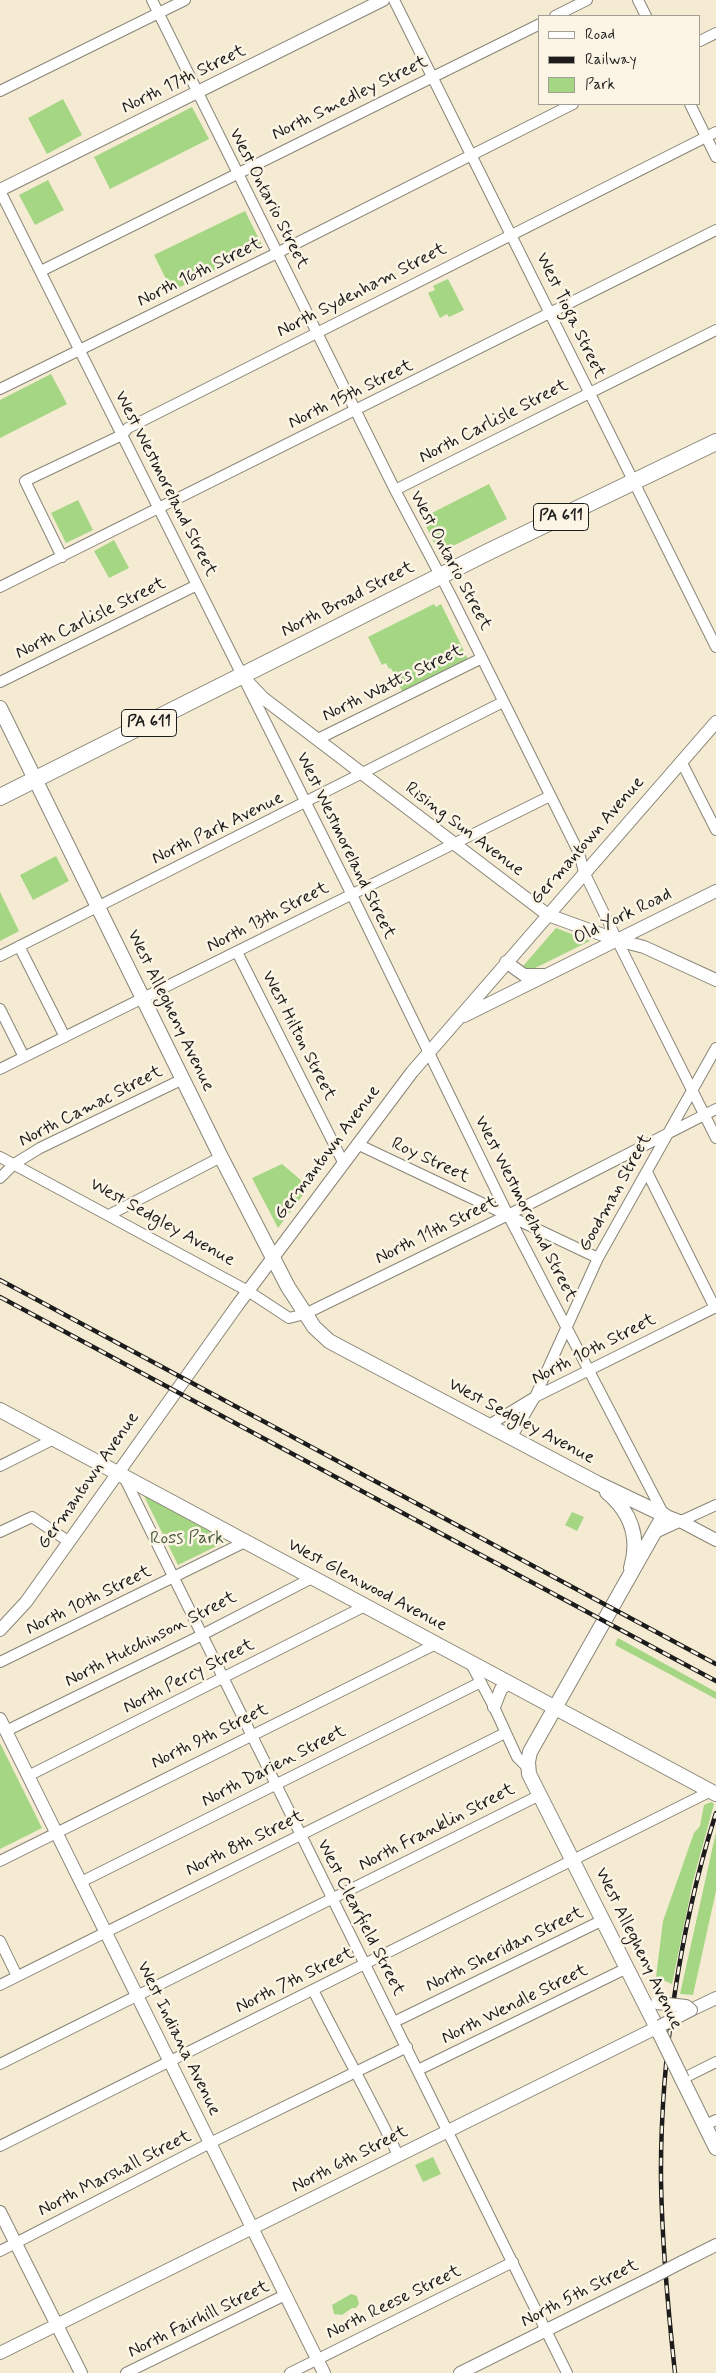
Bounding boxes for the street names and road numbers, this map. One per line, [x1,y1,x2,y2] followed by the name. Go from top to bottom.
[118,41,250,119] street label: North 17th Street
[269,52,431,146] street label: North Smedley Street
[223,125,313,273] street label: West Ontario Street
[134,233,266,313] street label: North 16th Street
[274,239,450,343] street label: North Sydenham Street
[530,250,610,382] street label: West Tioga Street
[285,356,417,434] street label: North 15th Street
[416,375,572,469] street label: North Carlisle Street
[109,388,221,580] street label: West Westmoreland Street
[404,488,496,634] street label: West Ontario Street
[534,504,588,530] road number: PA 611
[278,557,418,643] street label: North Broad Street
[12,573,170,665] street label: North Carlisle Street
[319,641,467,727] street label: North Watts Street
[122,710,176,736] road number: PA 611
[290,749,400,943] street label: West Westmoreland Street
[526,772,650,910] street label: Germantown Avenue
[400,778,528,882] street label: Rising Sun Avenue
[149,788,287,870] street label: North Park Avenue
[203,878,333,958] street label: North 13th Street
[571,884,675,950] street label: Old York Road
[121,927,219,1095] street label: West Allegheny Avenue
[256,968,340,1104] street label: West Hilton Street
[16,1061,166,1153] street label: North Camac Street
[270,1081,386,1225] street label: Germantown Avenue
[469,1113,581,1305] street label: West Westmoreland Street
[575,1130,657,1256] street label: Goodman Street
[387,1134,473,1188] street label: Roy Street
[86,1174,238,1272] street label: West Sedgley Avenue
[372,1192,502,1270] street label: North 11th Street
[528,1309,660,1391] street label: North 10th Street
[444,1374,598,1470] street label: West Sedgley Avenue
[33,1408,145,1554] street label: Germantown Avenue
[284,1535,450,1637] street label: West Glenwood Avenue
[23,1561,155,1641] street label: North 10th Street
[62,1587,240,1693] street label: North Hutchinson Street
[120,1635,258,1719] street label: North Percy Street
[148,1699,272,1775] street label: North 9th Street
[198,1721,350,1813] street label: North Darien Street
[355,1779,519,1877] street label: North Franklin Street
[183,1806,307,1882] street label: North 8th Street
[311,1836,409,2000] street label: West Clearfield Street
[589,1865,687,2033] street label: West Allegheny Avenue
[423,1902,587,1998] street label: North Sheridan Street
[232,1943,358,2019] street label: North 7th Street
[131,1958,225,2120] street label: West Indiana Avenue
[438,1960,592,2050] street label: North Wendle Street
[288,2121,412,2199] street label: North 6th Street
[35,2126,195,2222] street label: North Marshall Street
[518,2255,642,2333] street label: North 5th Street
[323,2261,465,2345] street label: North Reese Street
[125,2276,273,2364] street label: North Fairhill Street

